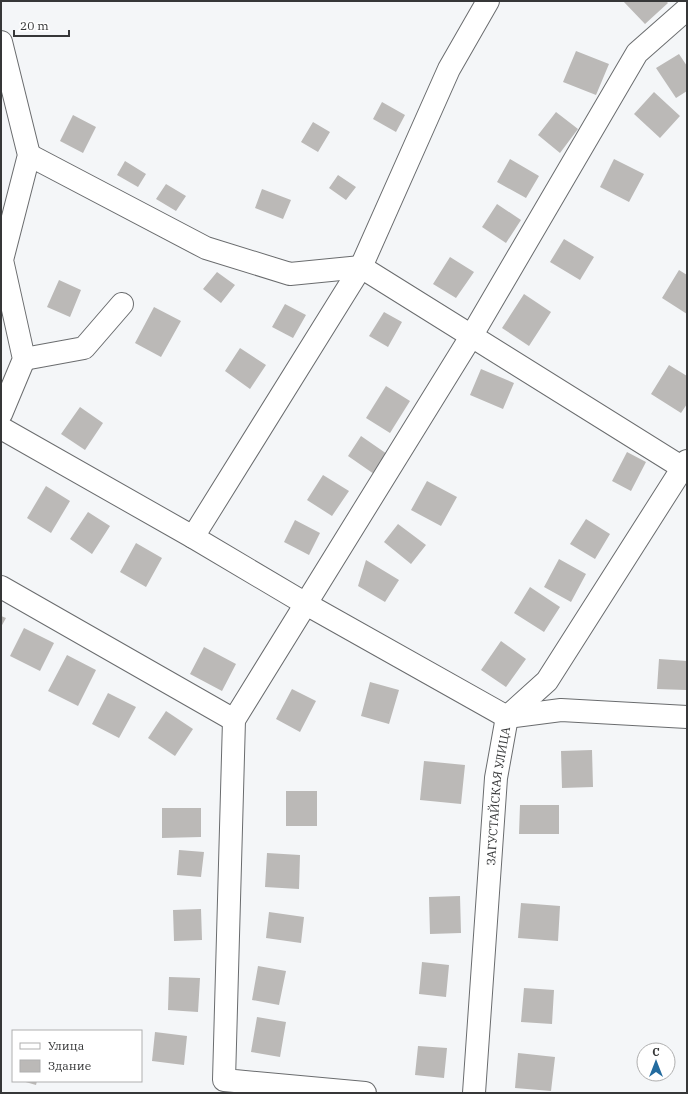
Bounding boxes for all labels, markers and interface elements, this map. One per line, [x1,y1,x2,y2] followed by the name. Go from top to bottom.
[14,12,69,38] scale bar
[20,18,49,33] text: 20 m
[482,725,513,866] street label: ЗАГУСТАЙСКАЯ УЛИЦА
[12,1030,142,1082] legend
[48,1038,85,1053] text: Улица
[636,1042,676,1082] north arrow
[652,1045,660,1059] text: С
[48,1058,91,1073] text: Здание

